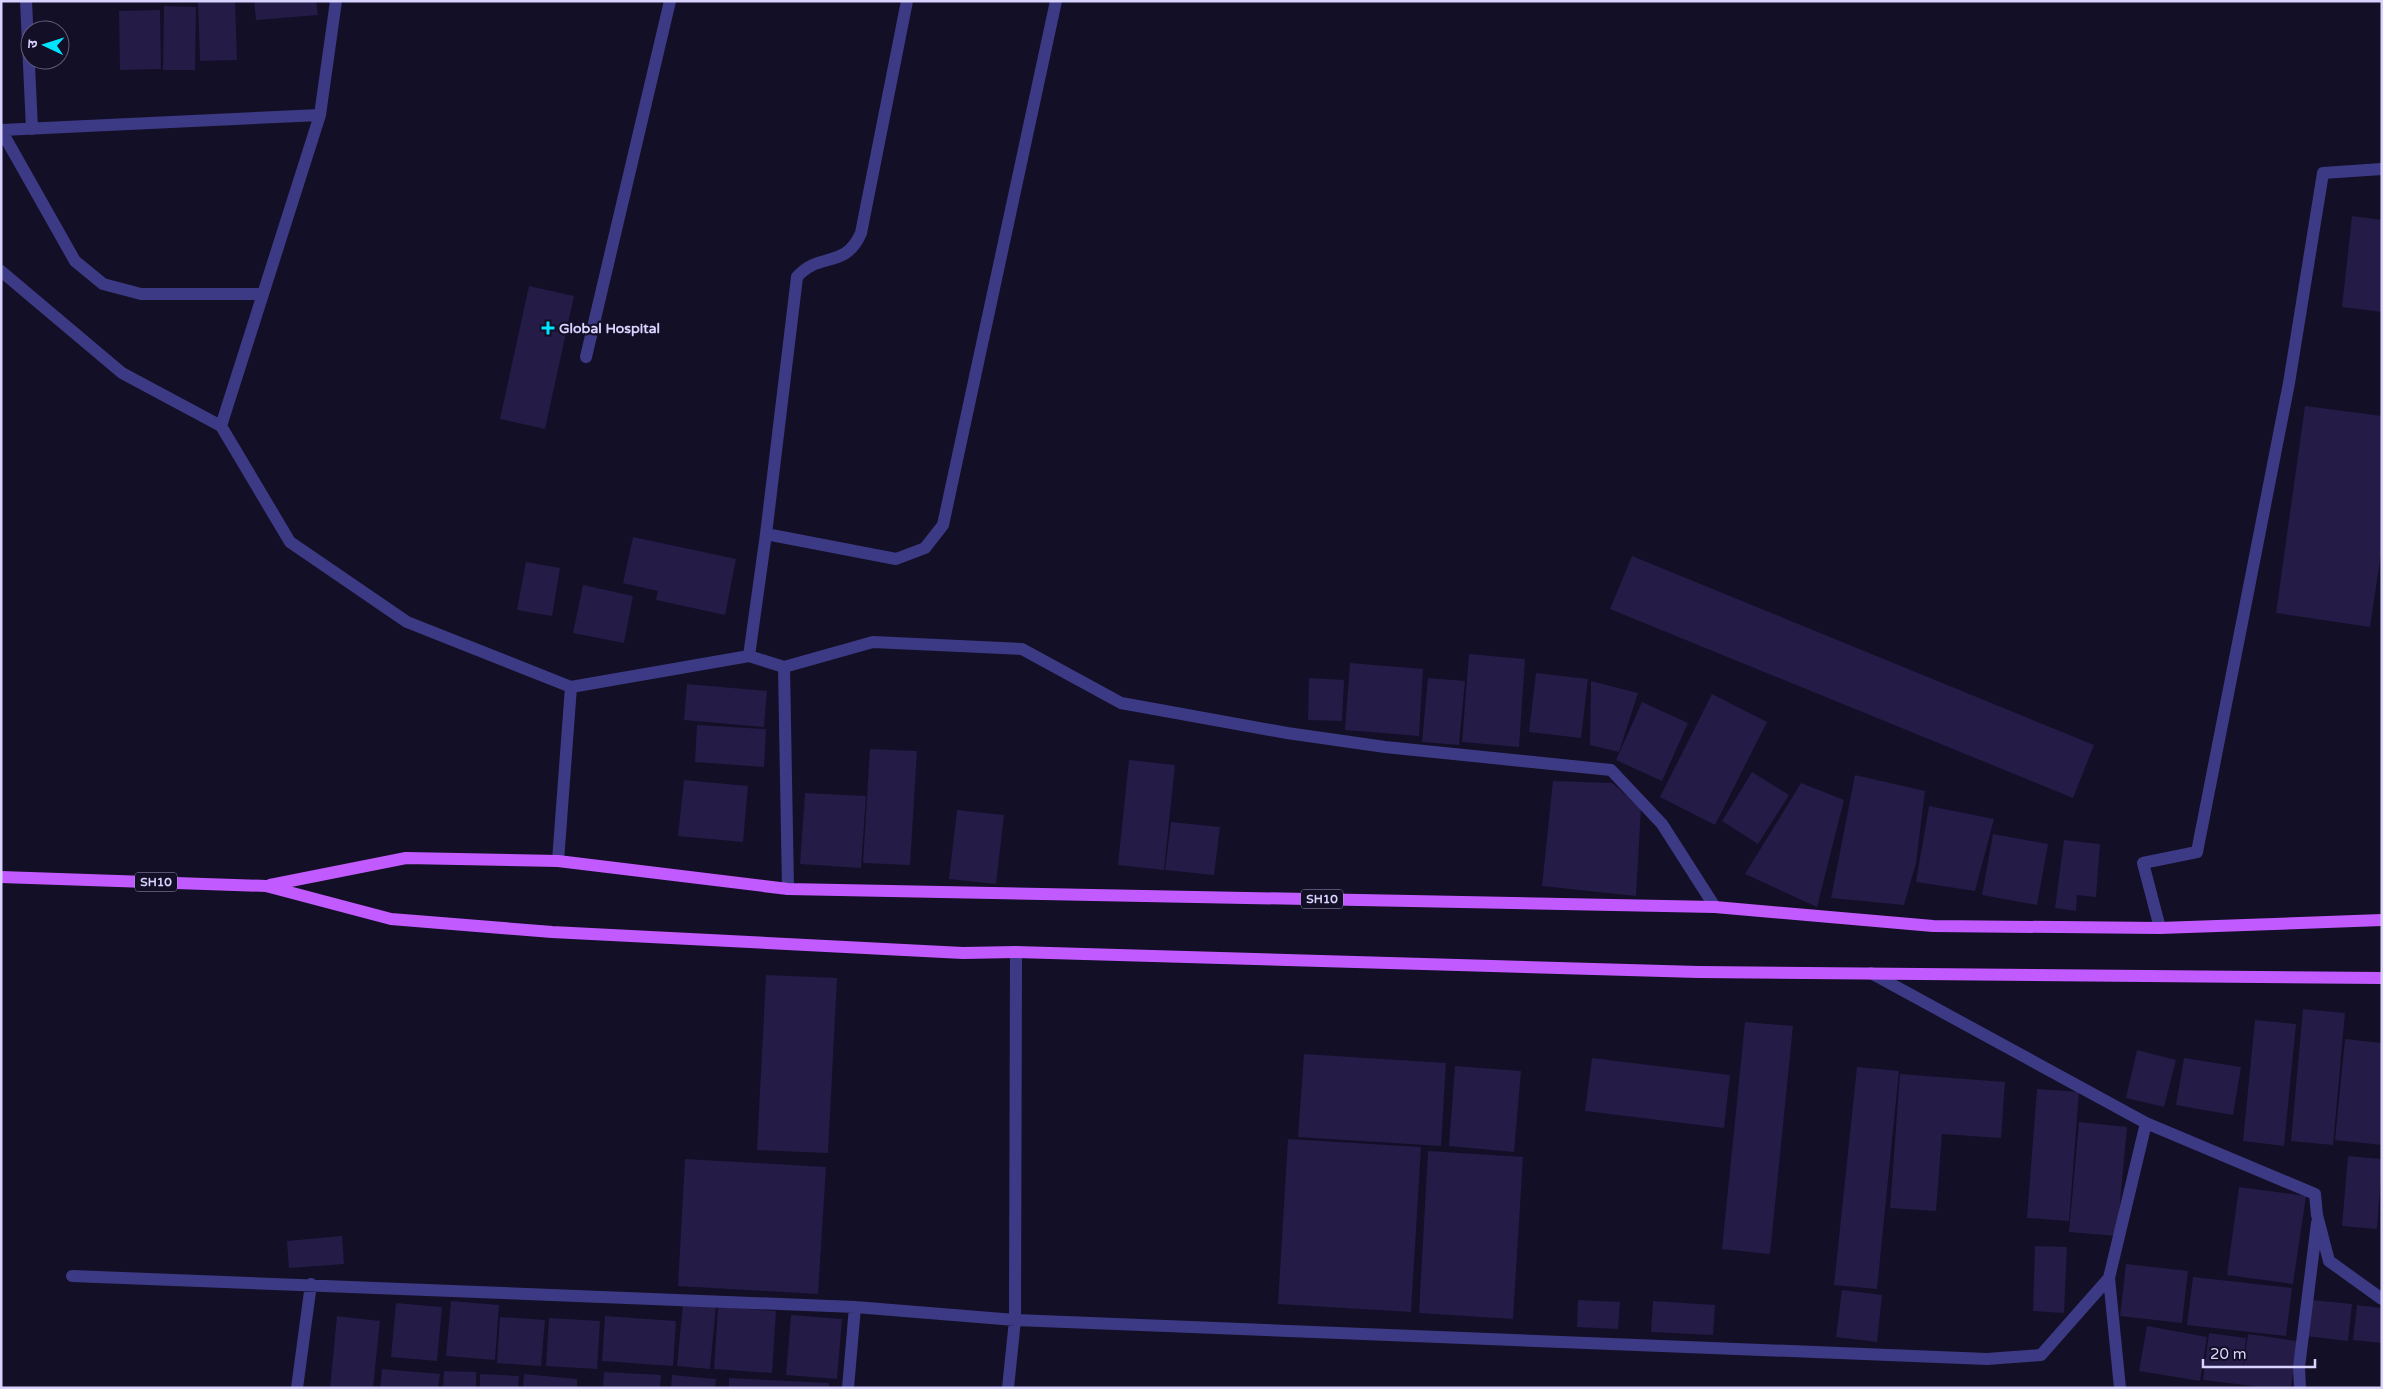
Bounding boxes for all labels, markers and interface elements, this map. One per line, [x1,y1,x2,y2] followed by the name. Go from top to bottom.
[20,20,70,70] north arrow
[24,39,41,49] text: उ
[559,320,660,337] place label: Global Hospital
[541,321,555,335] marker: Global Hospital
[135,872,177,892] road number: SH10
[1301,890,1343,909] road number: SH10
[2203,1336,2316,1368] scale bar
[2210,1345,2247,1363] text: 20 m

